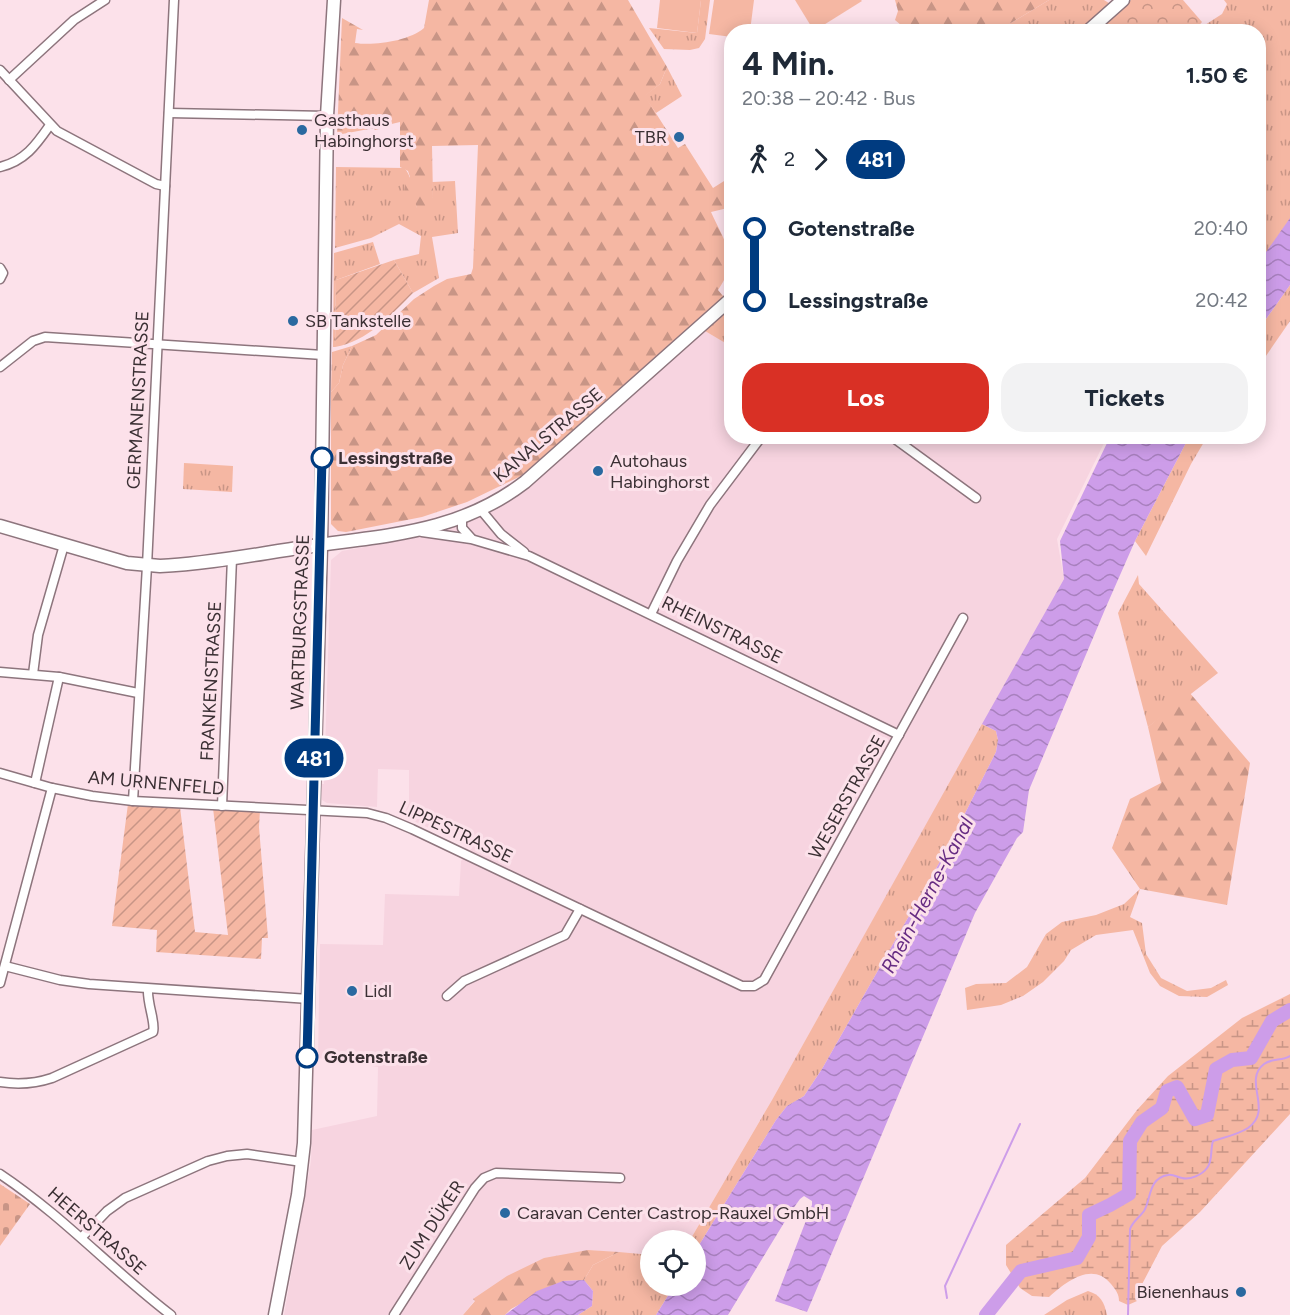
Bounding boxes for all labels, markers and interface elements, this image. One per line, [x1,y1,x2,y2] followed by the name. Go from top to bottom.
[742,44,835,83] text: 4 Min.
[1186,62,1248,89] text: 1.50 €
[742,86,915,110] text: 20:38 – 20:42 · Bus
[314,109,414,152] place label: Gasthaus Habinghorst
[295,123,309,137] marker: Gasthaus Habinghorst
[635,126,667,148] place label: TBR
[672,130,686,144] marker: TBR
[742,143,775,176] icon: walk
[804,143,837,176] icon: forward
[784,147,795,171] text: 2
[858,147,893,172] text: 481
[788,215,915,242] text: Gotenstraße
[1194,216,1248,240] text: 20:40
[788,287,928,314] text: Lessingstraße
[1195,288,1248,312] text: 20:42
[122,310,154,490] street label: GERMANENSTRASSE
[305,310,411,332] place label: SB Tankstelle
[286,314,300,328] marker: SB Tankstelle
[742,363,989,432] button: Los
[1001,363,1248,432] button: Tickets
[489,383,607,487] street label: KANALSTRASSE
[311,447,333,469] marker: Lessingstraße
[338,447,453,469] place label: Lessingstraße
[610,450,710,493] place label: Autohaus Habinghorst
[591,464,605,478] marker: Autohaus Habinghorst
[286,534,314,710] street label: WARTBURGSTRASSE
[658,591,786,669] street label: RHEINSTRASSE
[196,601,226,761] street label: FRANKENSTRASSE
[804,731,890,863] street label: WESERSTRASSE
[280,738,348,777] line badge: 481
[296,746,332,771] text: 481
[87,766,225,800] street label: AM URNENFELD
[396,796,516,868] street label: LIPPESTRASSE
[876,812,978,977] water label: Rhein-Herne-Kanal
[364,980,392,1002] place label: Lidl
[345,984,359,998] marker: Lidl
[296,1046,318,1068] marker: Gotenstraße
[324,1046,428,1068] place label: Gotenstraße
[395,1176,469,1274] street label: ZUM DÜKER
[43,1182,151,1280] street label: HEERSTRASSE
[517,1202,829,1224] place label: Caravan Center Castrop-Rauxel GmbH
[498,1206,512,1220] marker: Caravan Center Castrop-Rauxel GmbH
[640,1230,706,1296] map controls
[640,1230,706,1296] button: locate
[1136,1281,1229,1303] place label: Bienenhaus
[1234,1285,1248,1299] marker: Bienenhaus

